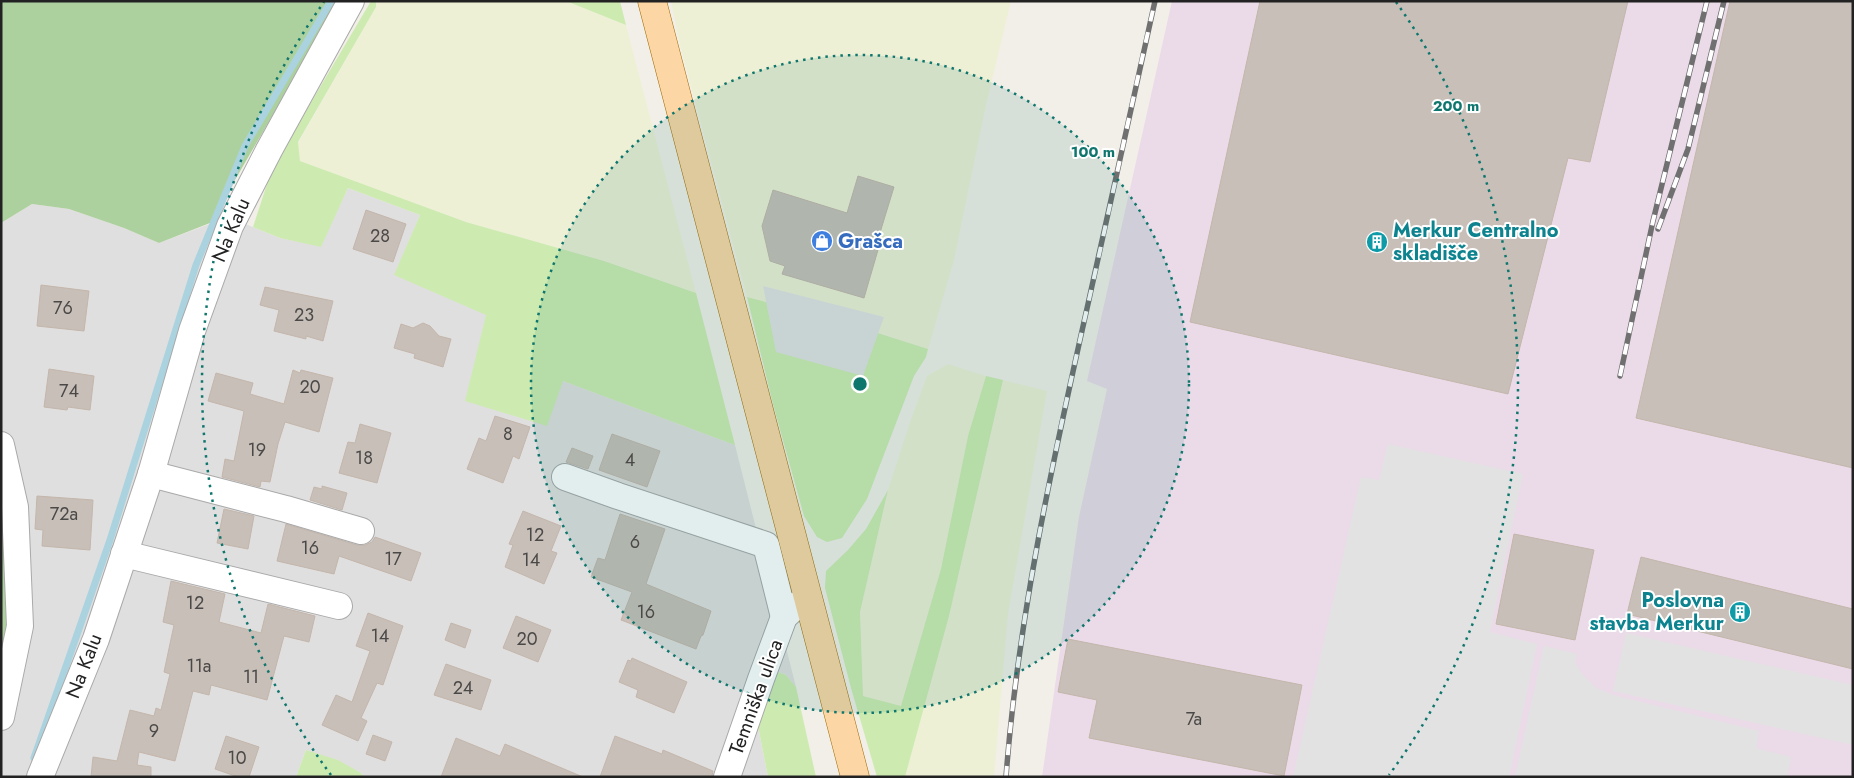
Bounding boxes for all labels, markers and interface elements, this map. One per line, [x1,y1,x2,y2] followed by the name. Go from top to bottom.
[1433,95,1479,117] text: 200 m
[1071,141,1115,163] text: 100 m
[205,193,257,267] street label: Na Kalu
[1393,216,1559,268] place label: Merkur Centralno skladišče
[370,223,390,249] house number: 28
[838,227,903,256] place label: Grašca
[810,229,834,253] shop icon: Grašca
[1365,230,1389,254] building icon: Merkur Centralno skladišče
[53,295,73,321] house number: 76
[294,302,314,328] house number: 23
[299,374,321,400] house number: 20
[851,375,869,393] centre of rings
[59,378,79,404] house number: 74
[503,421,513,447] house number: 8
[248,437,266,463] house number: 19
[355,445,373,471] house number: 18
[625,447,635,473] house number: 4
[50,501,78,527] house number: 72a
[526,522,544,548] house number: 12
[630,529,640,555] house number: 6
[301,535,319,561] house number: 16
[384,546,402,572] house number: 17
[522,547,540,573] house number: 14
[1590,586,1725,638] place label: Poslovna stavba Merkur
[186,590,204,616] house number: 12
[637,599,655,625] house number: 16
[1728,600,1752,624] building icon: Poslovna stavba Merkur
[371,623,389,649] house number: 14
[516,626,538,652] house number: 20
[58,629,110,703] street label: Na Kalu
[722,635,790,759] street label: Temniška ulica
[187,653,211,679] house number: 11a
[243,664,259,690] house number: 11
[453,675,473,701] house number: 24
[1186,706,1202,732] house number: 7a
[149,718,159,744] house number: 9
[228,745,247,771] house number: 10

